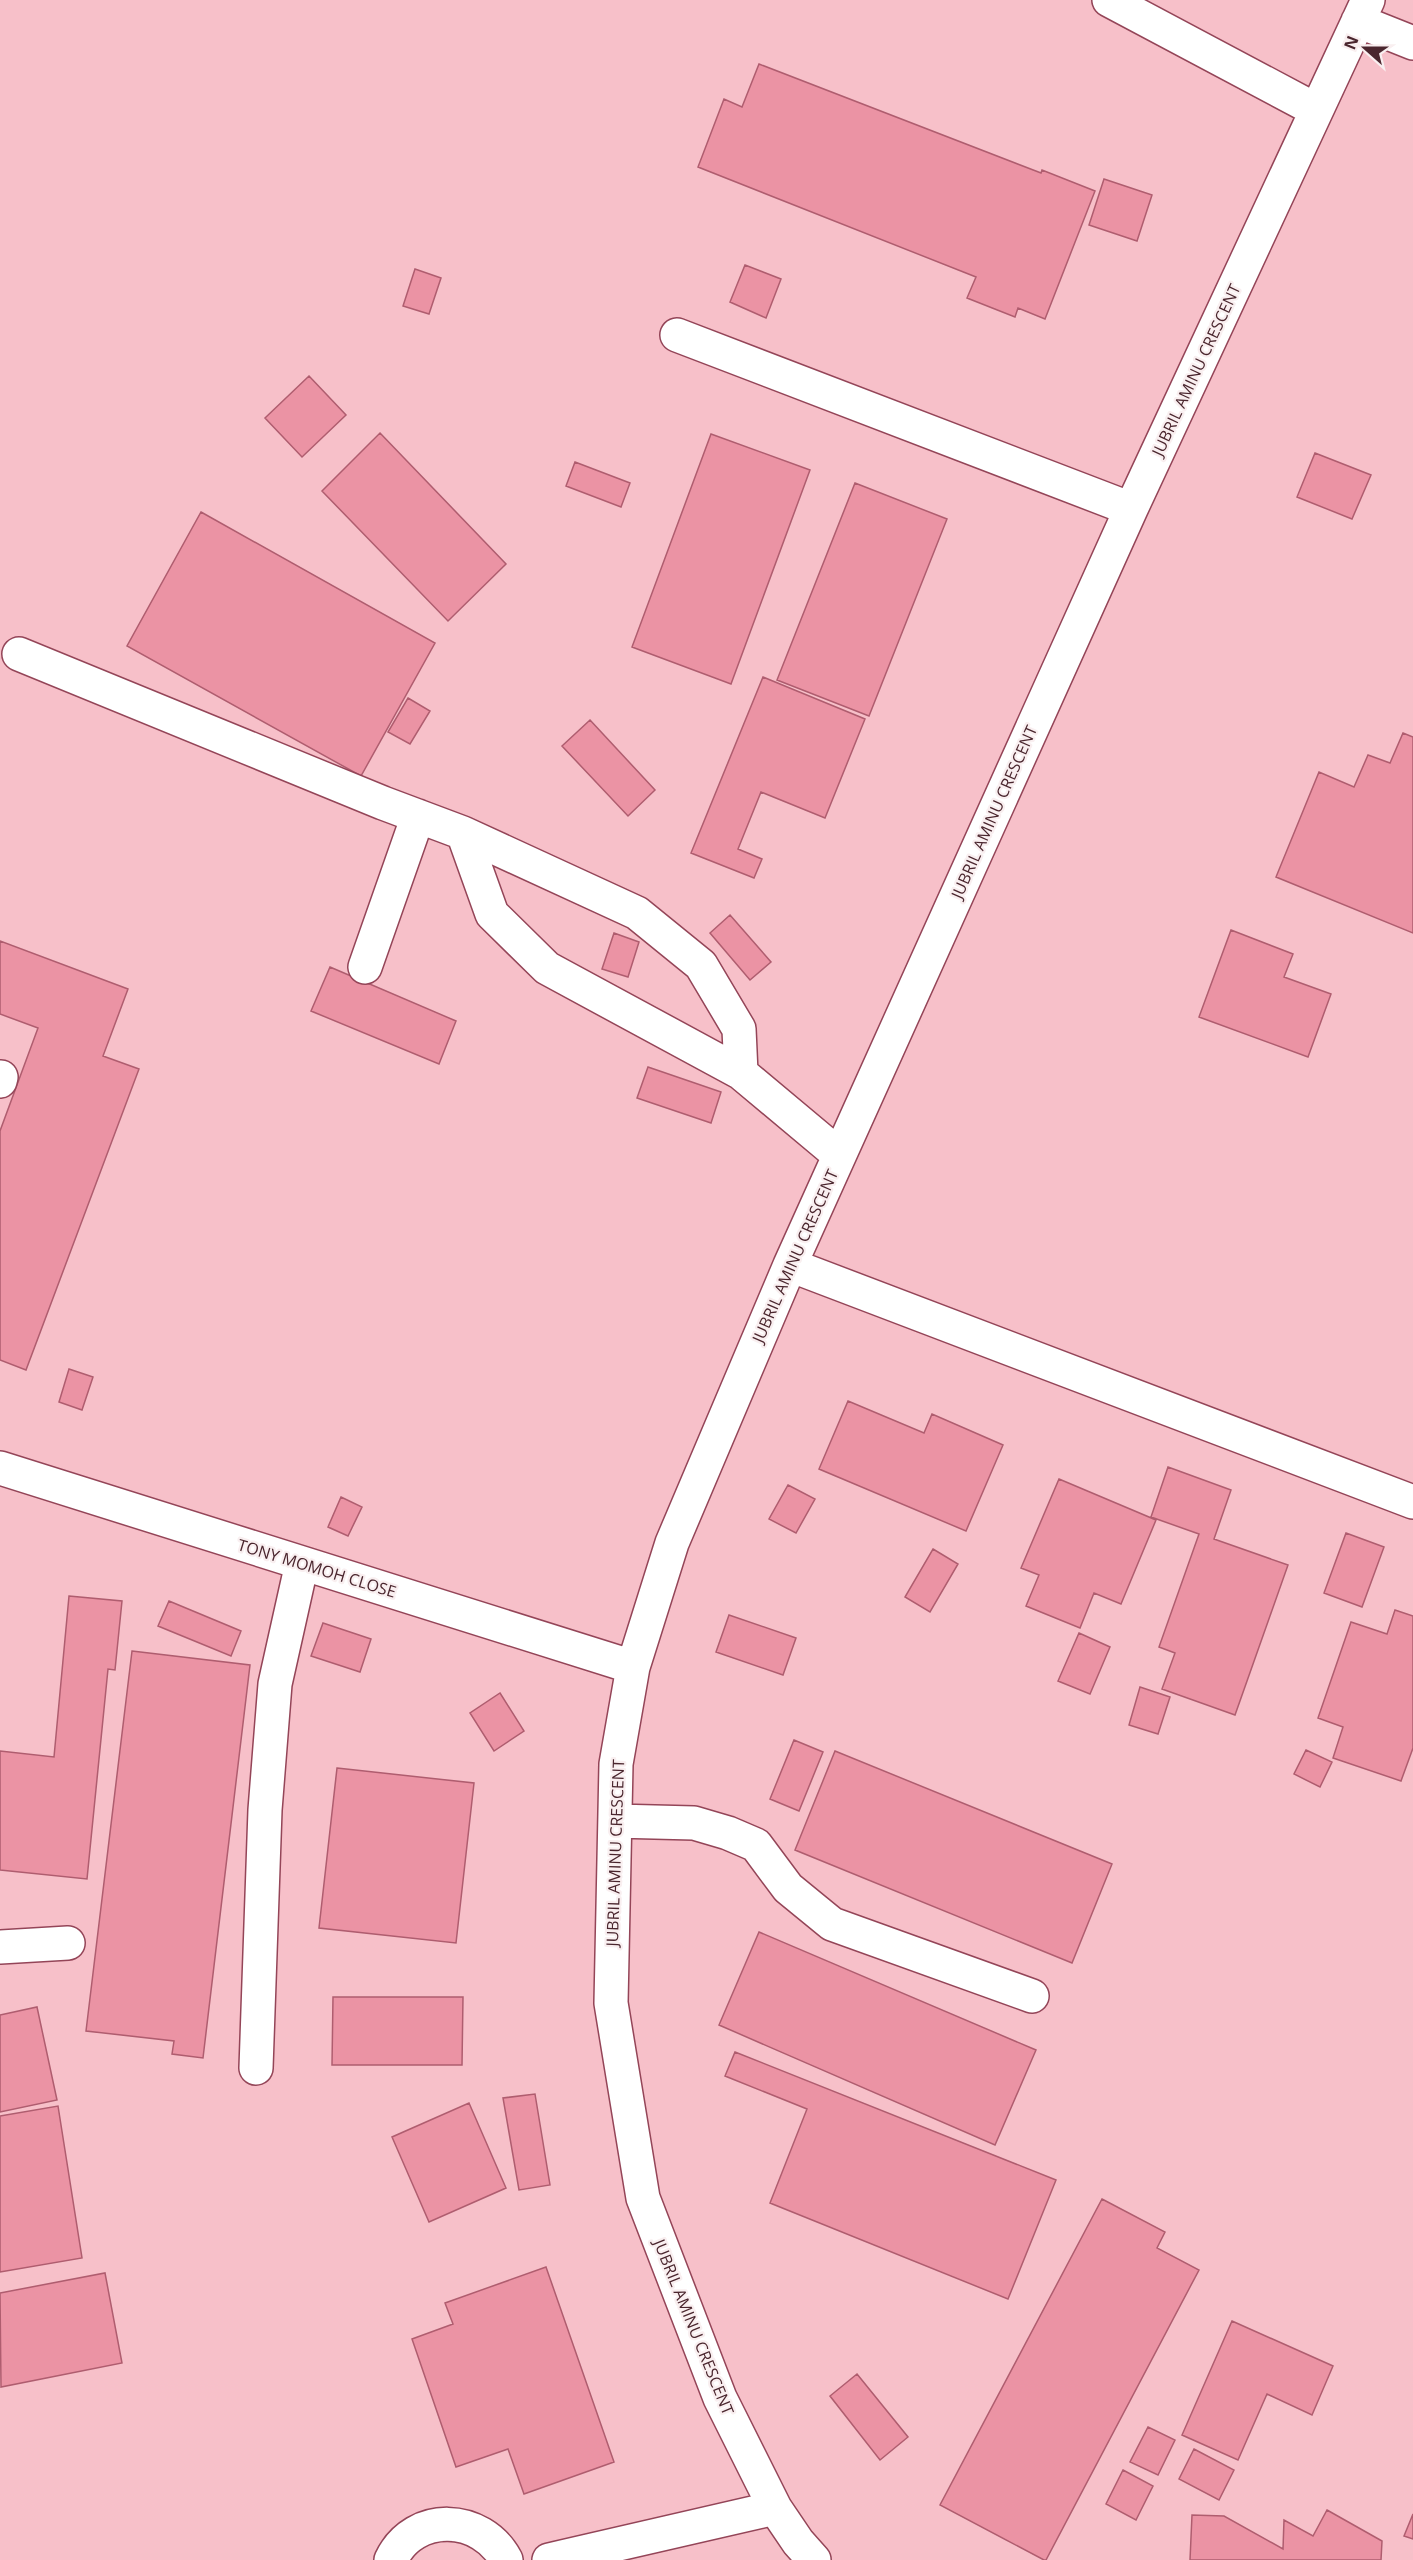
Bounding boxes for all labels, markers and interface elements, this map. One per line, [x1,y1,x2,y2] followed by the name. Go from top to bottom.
[1335,18,1395,78] north arrow
[1338,33,1364,53] text: N
[1146,280,1246,461] street label: JUBRIL AMINU CRESCENT
[945,722,1042,904] street label: JUBRIL AMINU CRESCENT
[746,1166,843,1348] street label: JUBRIL AMINU CRESCENT
[235,1533,399,1603] street label: TONY MOMOH CLOSE
[601,1759,629,1949] street label: JUBRIL AMINU CRESCENT
[648,2234,739,2418] street label: JUBRIL AMINU CRESCENT

